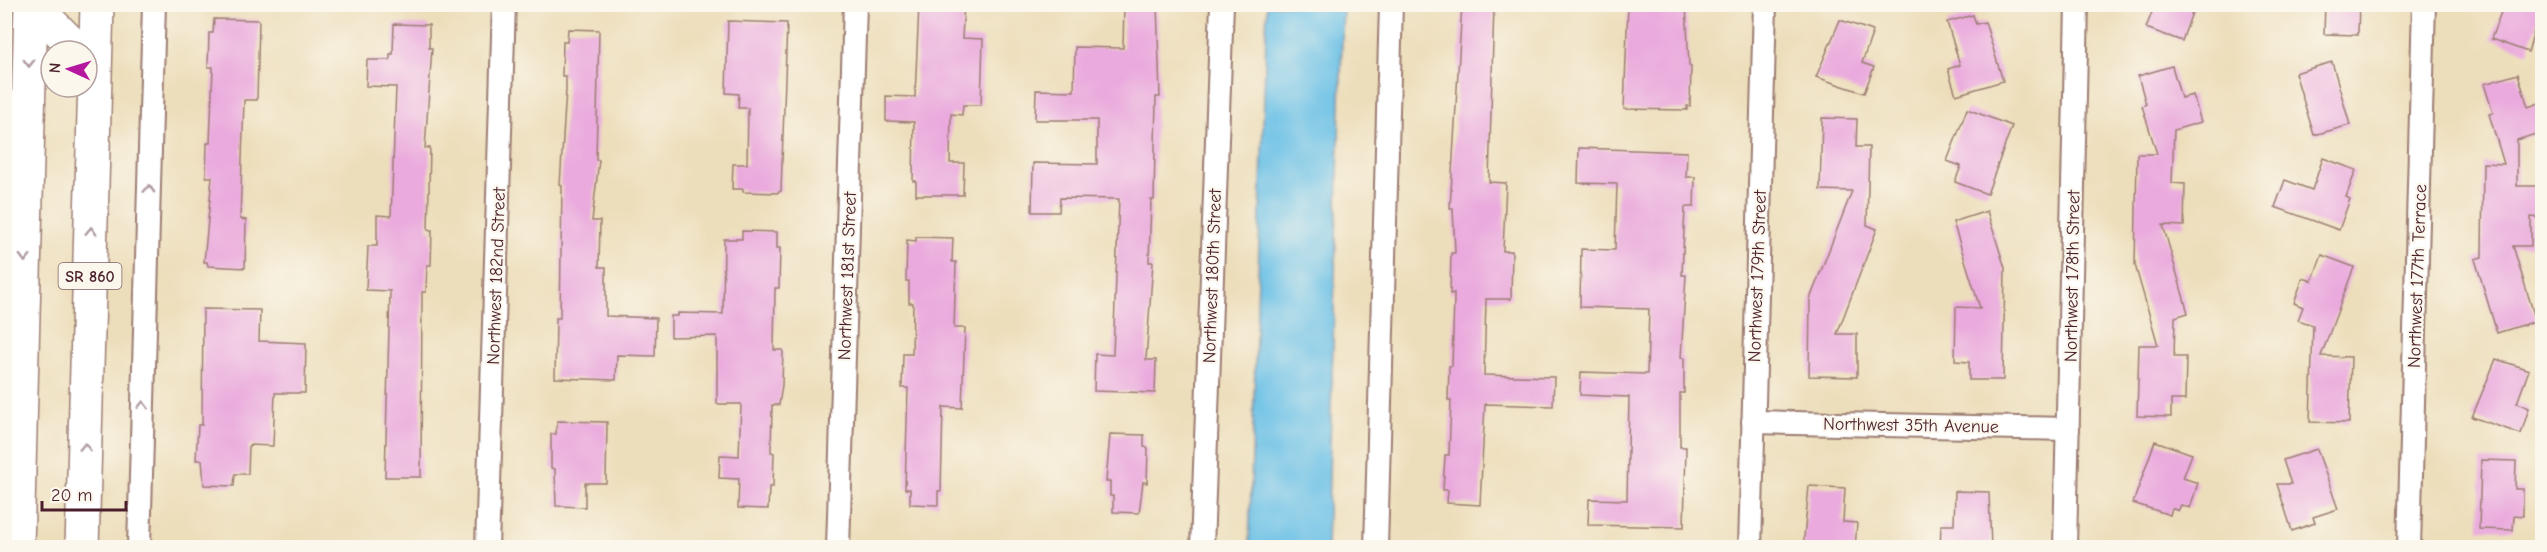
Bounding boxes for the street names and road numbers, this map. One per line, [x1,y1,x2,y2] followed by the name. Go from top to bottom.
[2404,184,2431,368] street label: Northwest 177th Terrace
[483,186,510,365] street label: Northwest 182nd Street
[1199,188,1226,364] street label: Northwest 180th Street
[1744,189,1771,363] street label: Northwest 179th Street
[2060,189,2085,362] street label: Northwest 178th Street
[834,191,861,361] street label: Northwest 181st Street
[58,263,122,289] road number: SR 860
[1823,413,1999,438] street label: Northwest 35th Avenue

